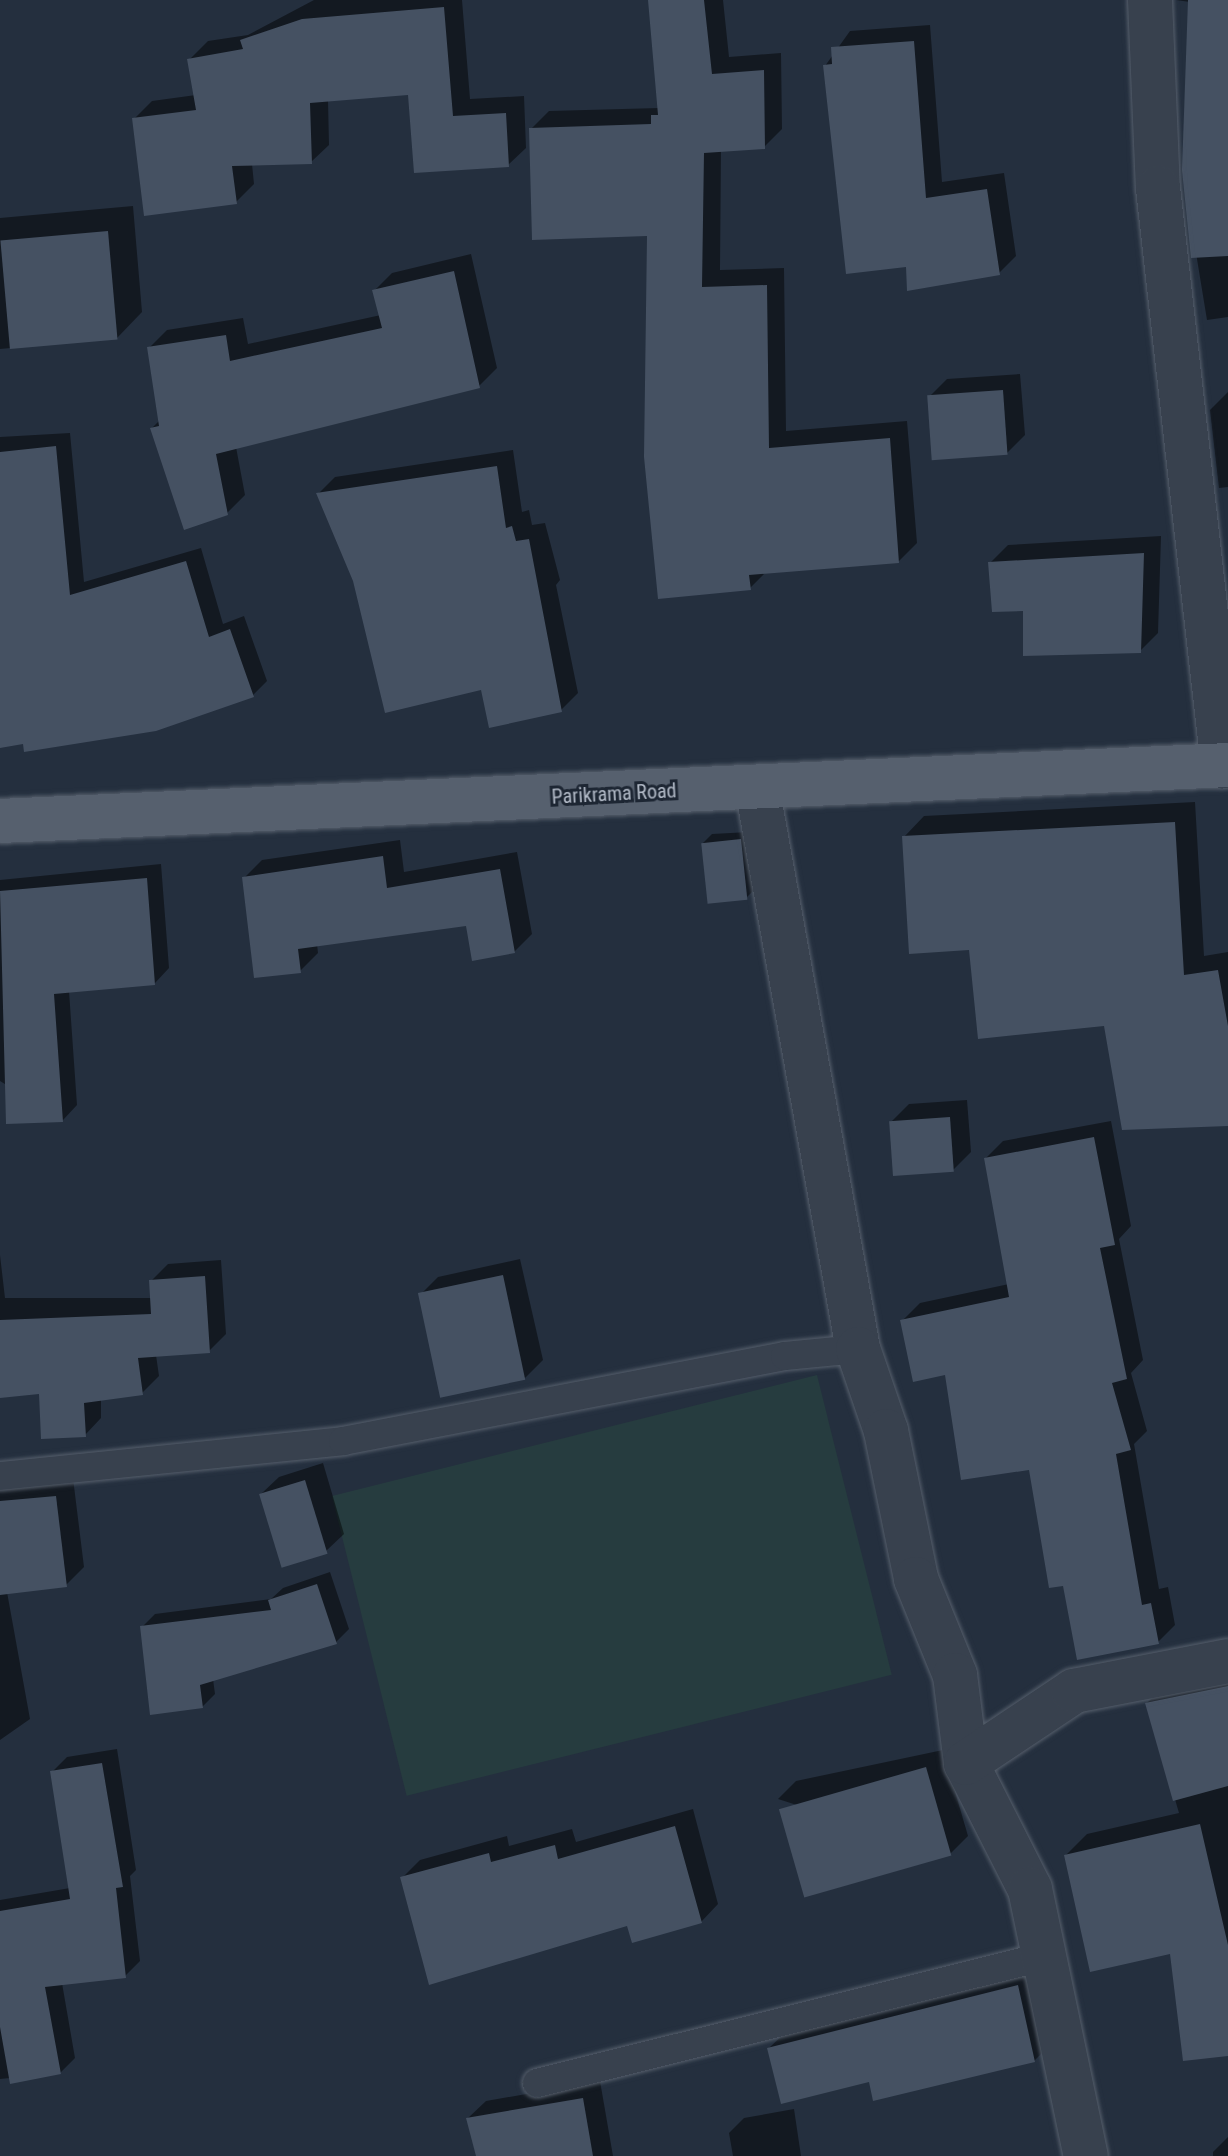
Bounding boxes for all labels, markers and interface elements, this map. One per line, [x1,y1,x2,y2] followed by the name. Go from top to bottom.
[551,779,677,809] street label: Parikrama Road

